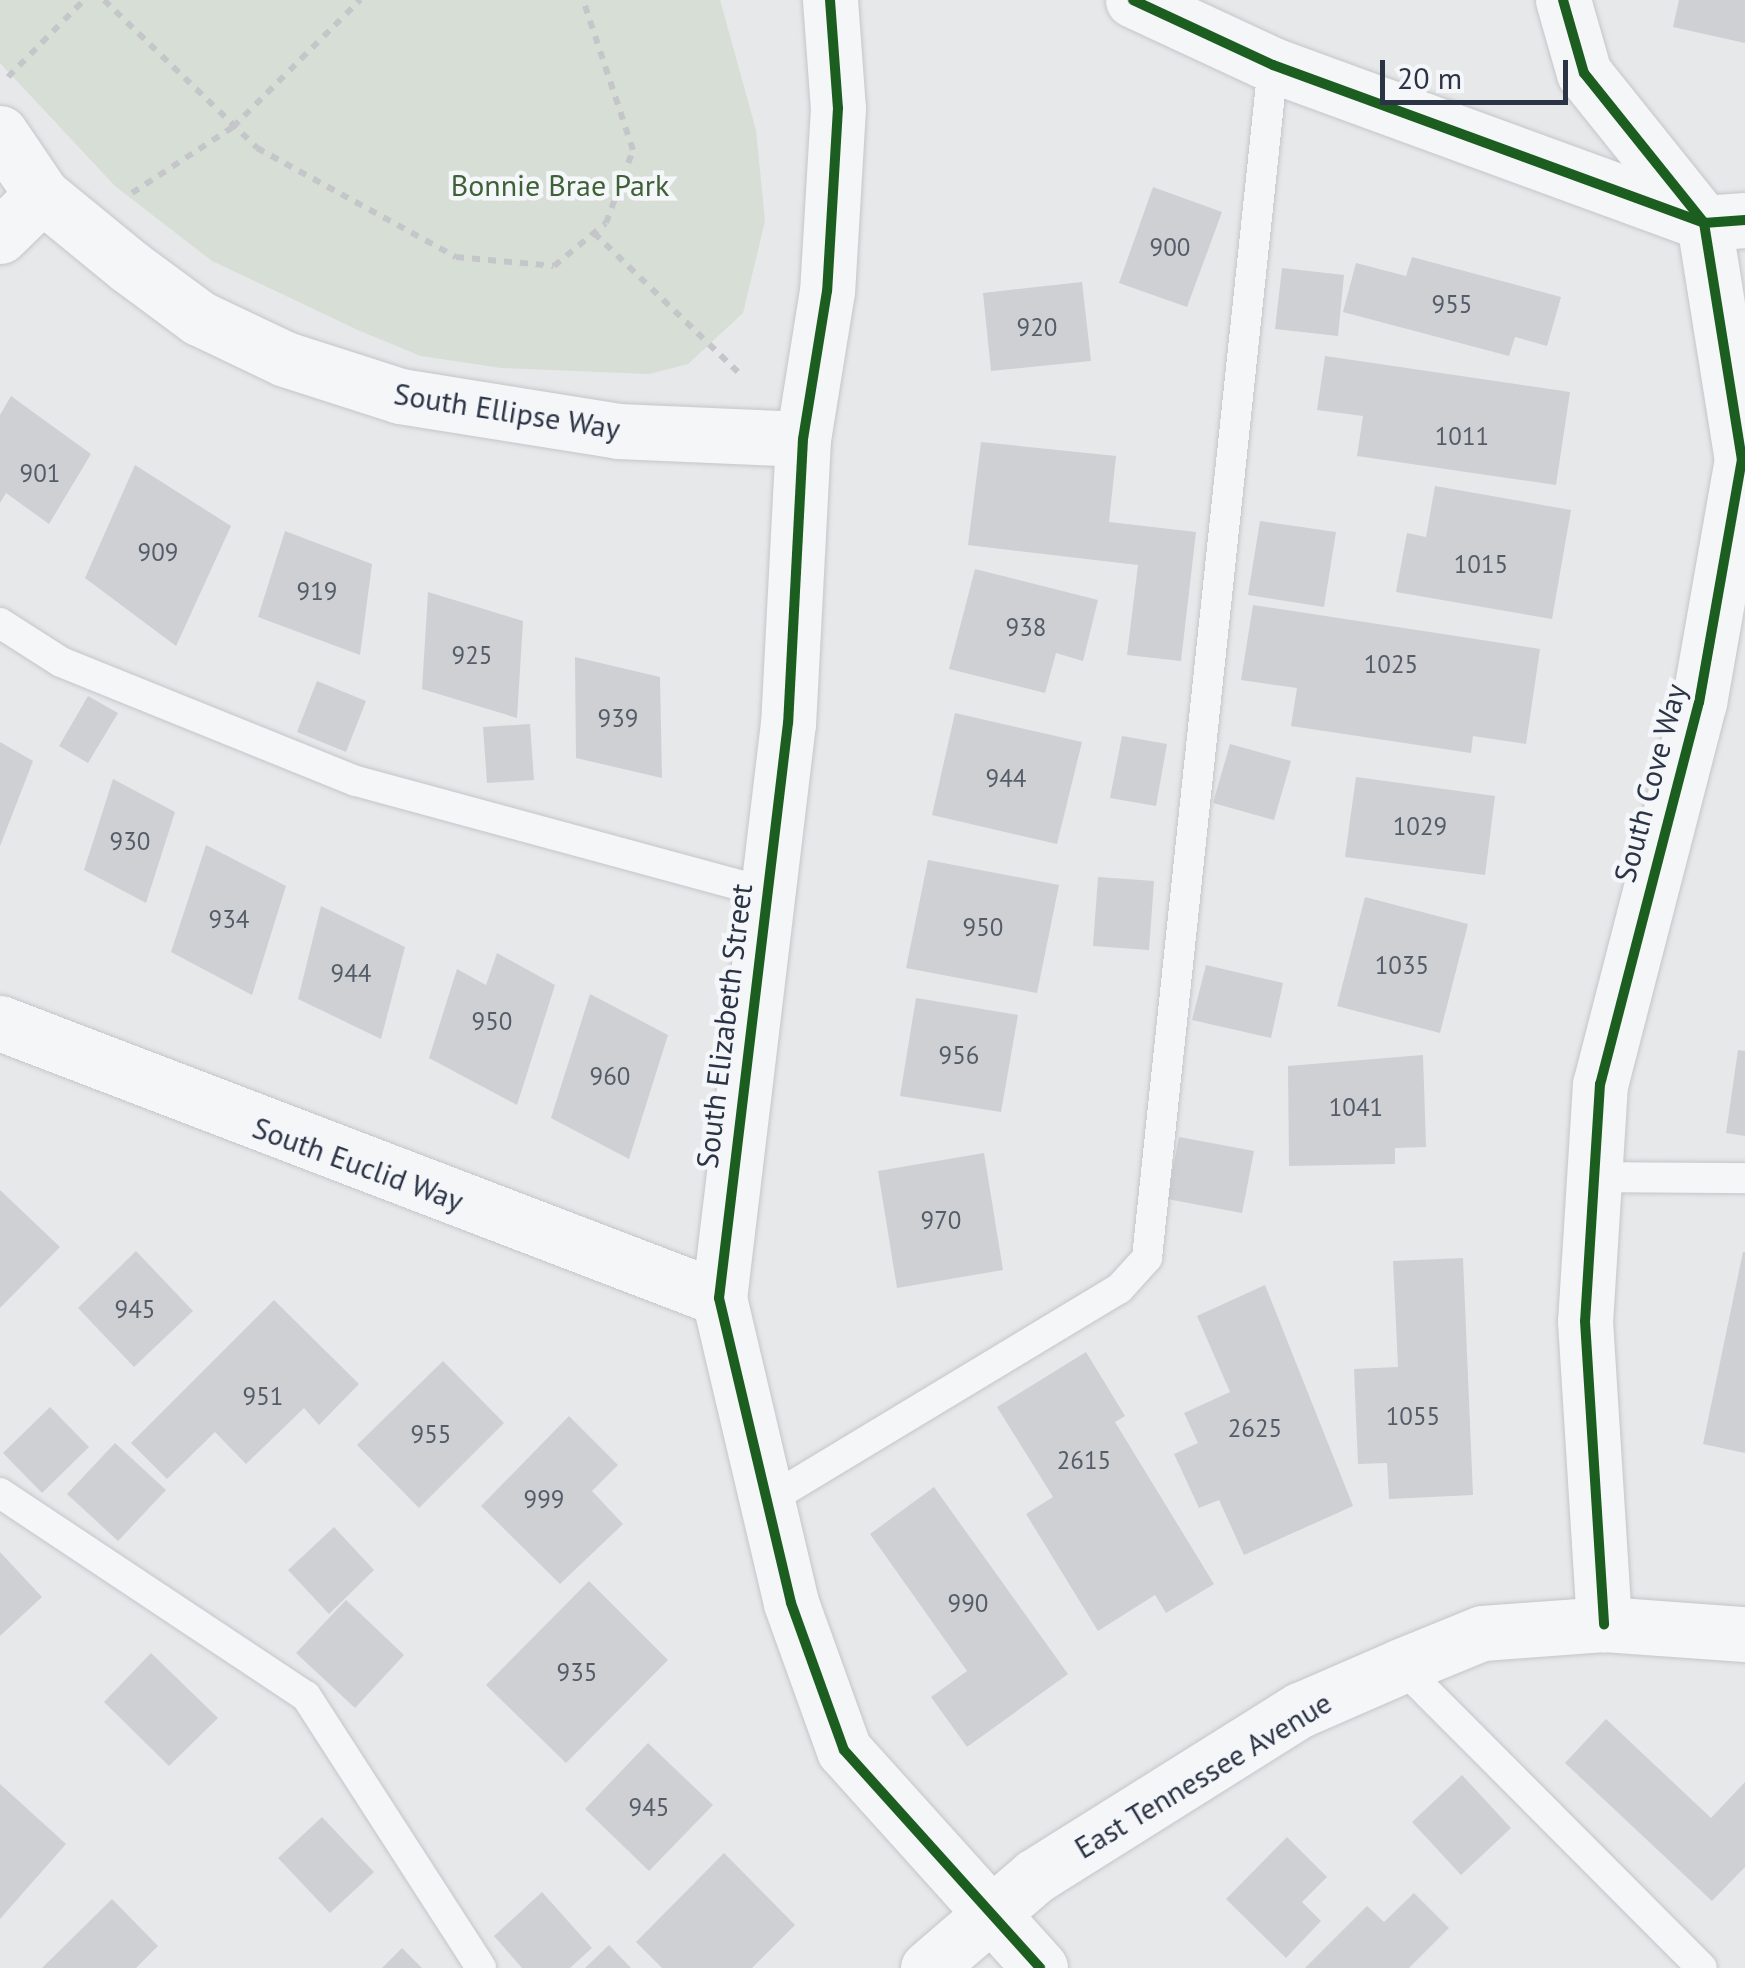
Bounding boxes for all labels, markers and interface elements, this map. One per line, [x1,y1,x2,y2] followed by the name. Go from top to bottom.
[1385,40,1572,102] scale bar
[1397,58,1462,97] text: 20 m
[451,167,669,203] park label: Bonnie Brae Park
[1150,232,1190,262] house number: 900
[1432,289,1472,319] house number: 955
[1017,312,1057,342] house number: 920
[391,375,623,447] street label: South Ellipse Way
[1435,421,1489,451] house number: 1011
[20,458,60,488] house number: 901
[138,537,178,567] house number: 909
[1454,549,1508,579] house number: 1015
[297,576,337,606] house number: 919
[1006,612,1046,642] house number: 938
[452,640,492,670] house number: 925
[1364,649,1418,679] house number: 1025
[1606,680,1694,886] street label: South Cove Way
[598,703,638,733] house number: 939
[986,763,1026,793] house number: 944
[1393,811,1447,841] house number: 1029
[110,826,150,856] house number: 930
[689,882,759,1170] street label: South Elizabeth Street
[209,904,249,934] house number: 934
[963,912,1003,942] house number: 950
[1375,950,1429,980] house number: 1035
[331,958,371,988] house number: 944
[472,1006,512,1036] house number: 950
[939,1040,979,1070] house number: 956
[590,1061,630,1091] house number: 960
[1329,1092,1383,1122] house number: 1041
[248,1109,468,1219] street label: South Euclid Way
[921,1205,961,1235] house number: 970
[115,1294,155,1324] house number: 945
[243,1381,283,1411] house number: 951
[1386,1401,1440,1431] house number: 1055
[1228,1413,1282,1443] house number: 2625
[411,1419,451,1449] house number: 955
[1057,1445,1111,1475] house number: 2615
[524,1484,564,1514] house number: 999
[948,1588,988,1618] house number: 990
[557,1657,597,1687] house number: 935
[1067,1684,1339,1866] street label: East Tennessee Avenue
[629,1792,669,1822] house number: 945

